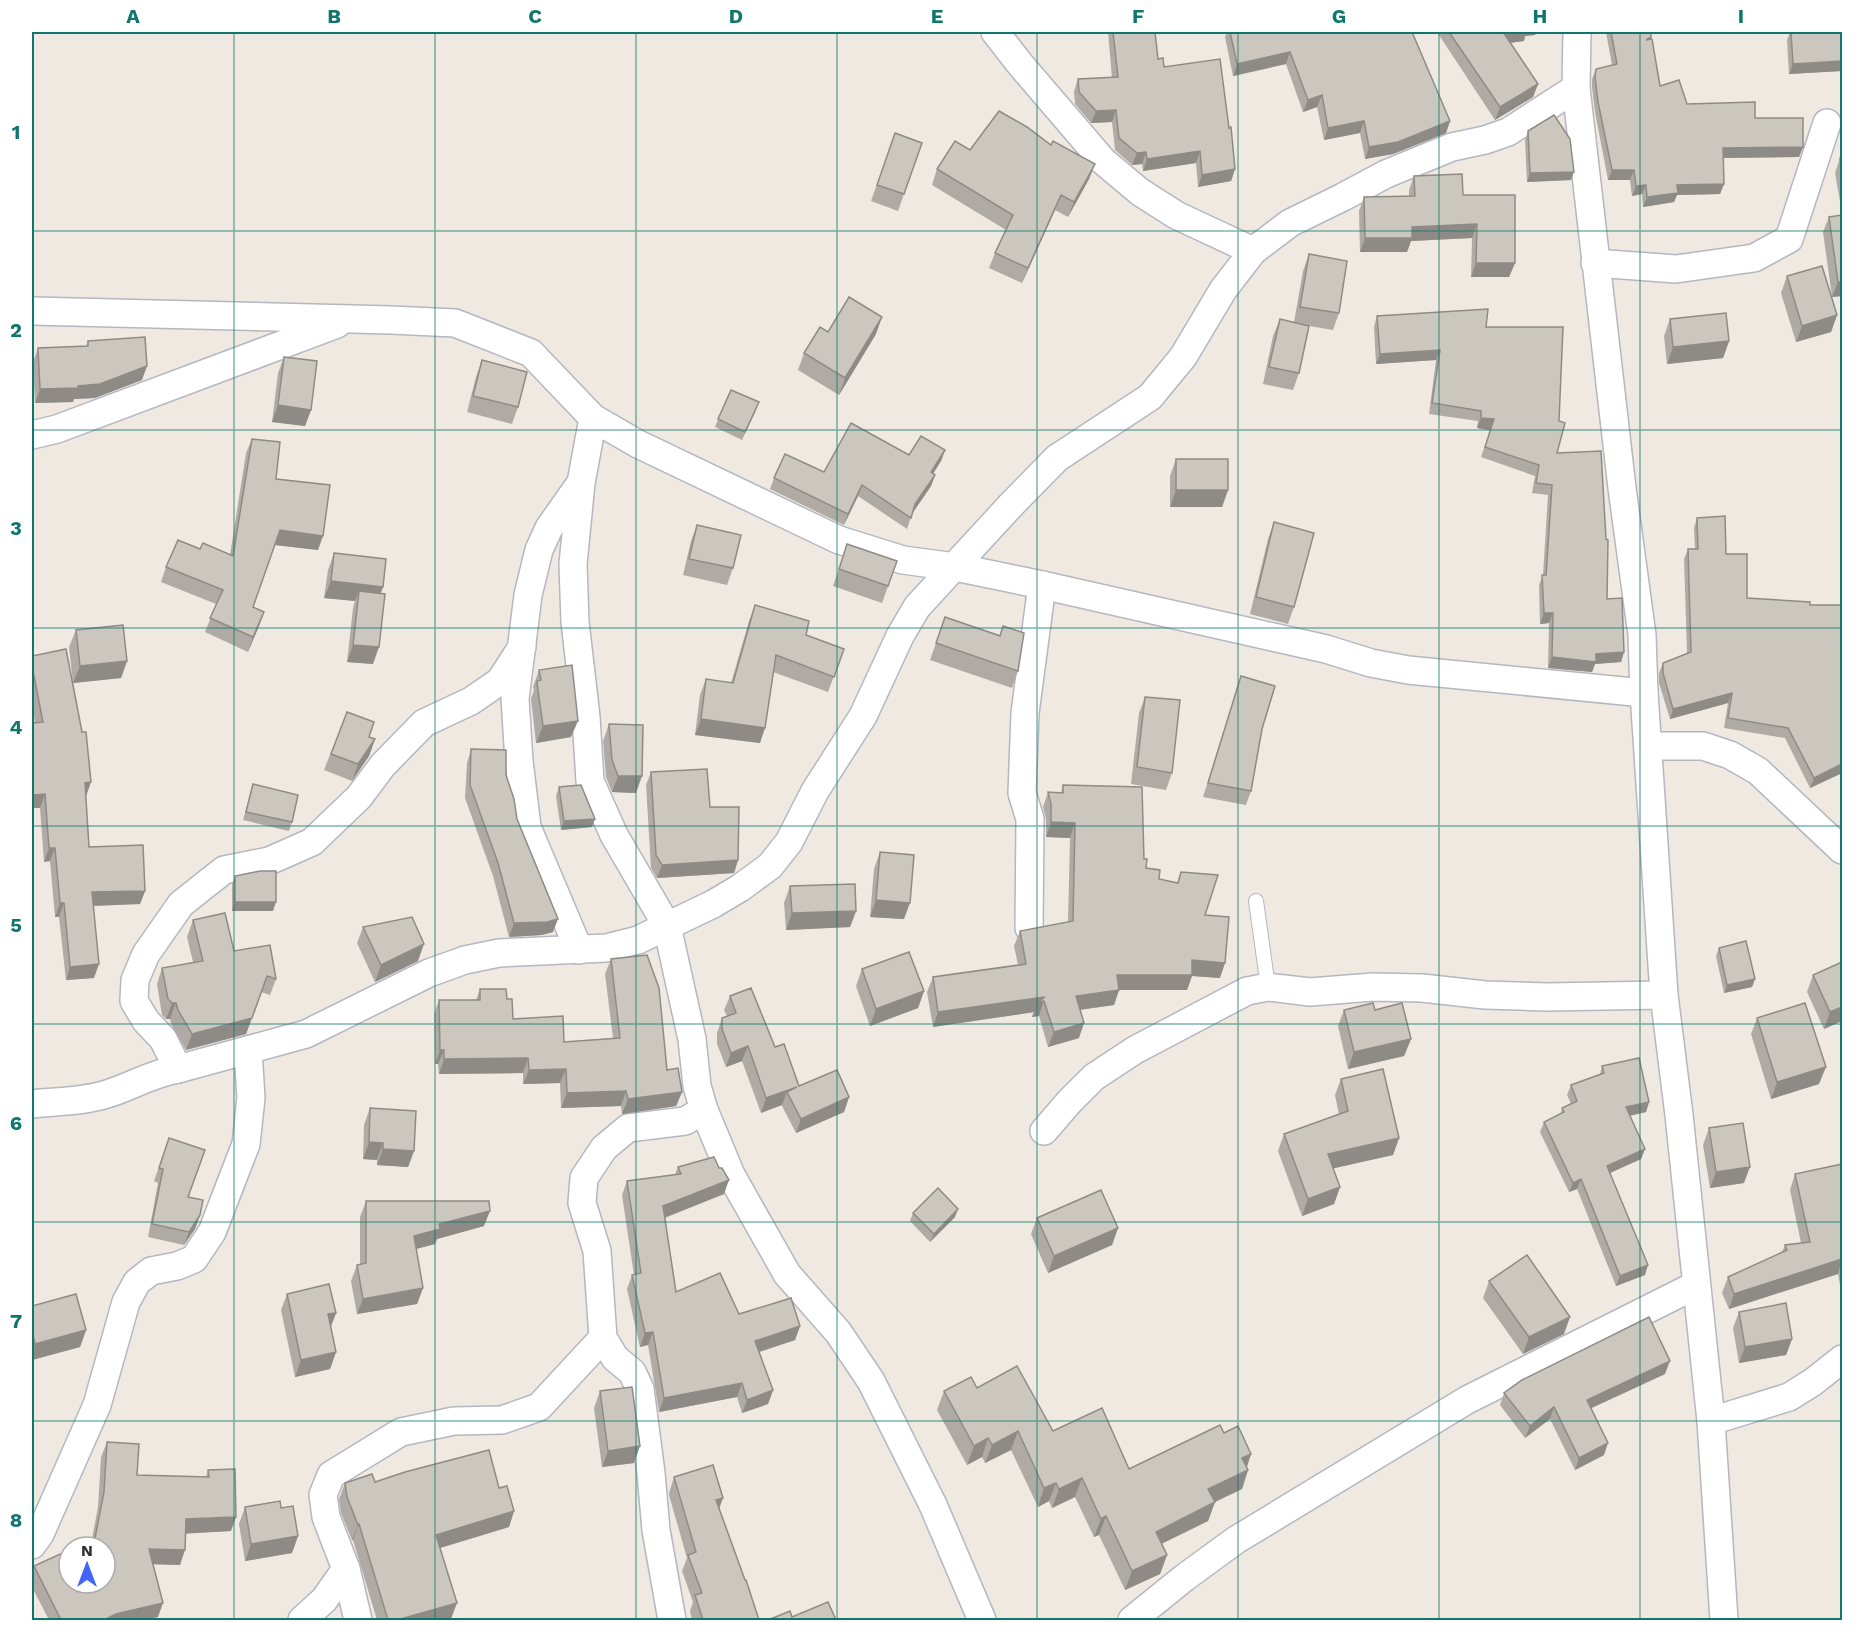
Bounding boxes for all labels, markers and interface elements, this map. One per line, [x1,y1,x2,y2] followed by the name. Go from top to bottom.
[126,4,140,28] text: A
[327,4,341,28] text: B
[528,4,542,28] text: C
[729,4,743,28] text: D
[931,4,943,28] text: E
[1132,4,1144,28] text: F
[1332,4,1346,28] text: G
[1533,4,1547,28] text: H
[1738,4,1744,28] text: I
[12,120,20,144] text: 1
[10,318,22,342] text: 2
[10,516,22,540] text: 3
[10,715,23,739] text: 4
[10,913,22,937] text: 5
[10,1111,22,1135] text: 6
[10,1309,22,1333] text: 7
[10,1508,22,1532] text: 8
[57,1535,117,1595] north arrow
[81,1541,93,1560] text: N

